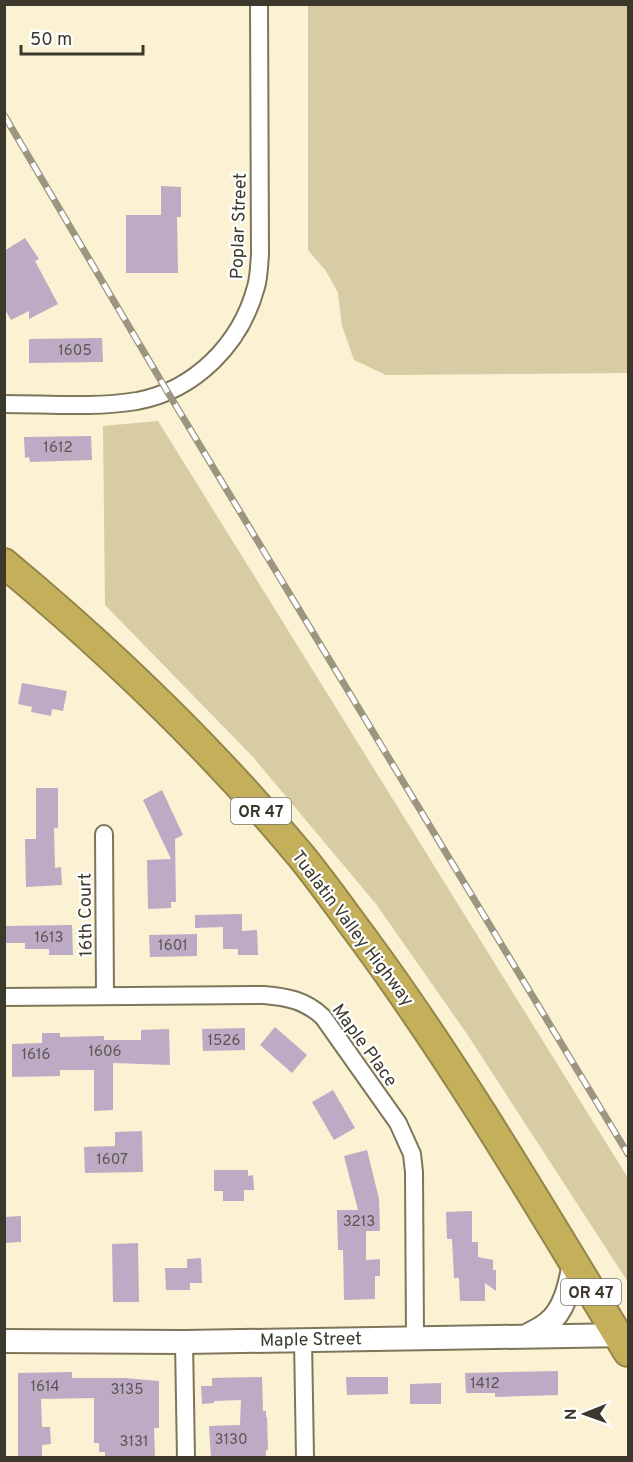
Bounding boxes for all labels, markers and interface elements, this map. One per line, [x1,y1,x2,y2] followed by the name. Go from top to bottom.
[21,18,142,56] scale bar
[30,29,72,52] text: 50 m
[226,172,253,280] street label: Poplar Street
[58,342,92,361] house number: 1605
[43,439,73,458] house number: 1612
[231,798,291,824] road number: OR 47
[286,846,418,1011] street label: Tualatin Valley Highway
[74,873,99,957] street label: 16th Court
[34,929,64,948] house number: 1613
[158,937,188,956] house number: 1601
[326,1000,402,1092] street label: Maple Place
[208,1032,241,1051] house number: 1526
[88,1043,122,1062] house number: 1606
[21,1046,51,1065] house number: 1616
[96,1151,128,1170] house number: 1607
[343,1213,375,1232] house number: 3213
[561,1279,621,1305] road number: OR 47
[260,1328,362,1353] street label: Maple Street
[470,1375,500,1394] house number: 1412
[30,1378,60,1397] house number: 1614
[111,1381,143,1400] house number: 3135
[555,1384,615,1444] north arrow
[562,1408,582,1420] text: N
[214,1431,248,1450] house number: 3130
[119,1433,149,1452] house number: 3131

